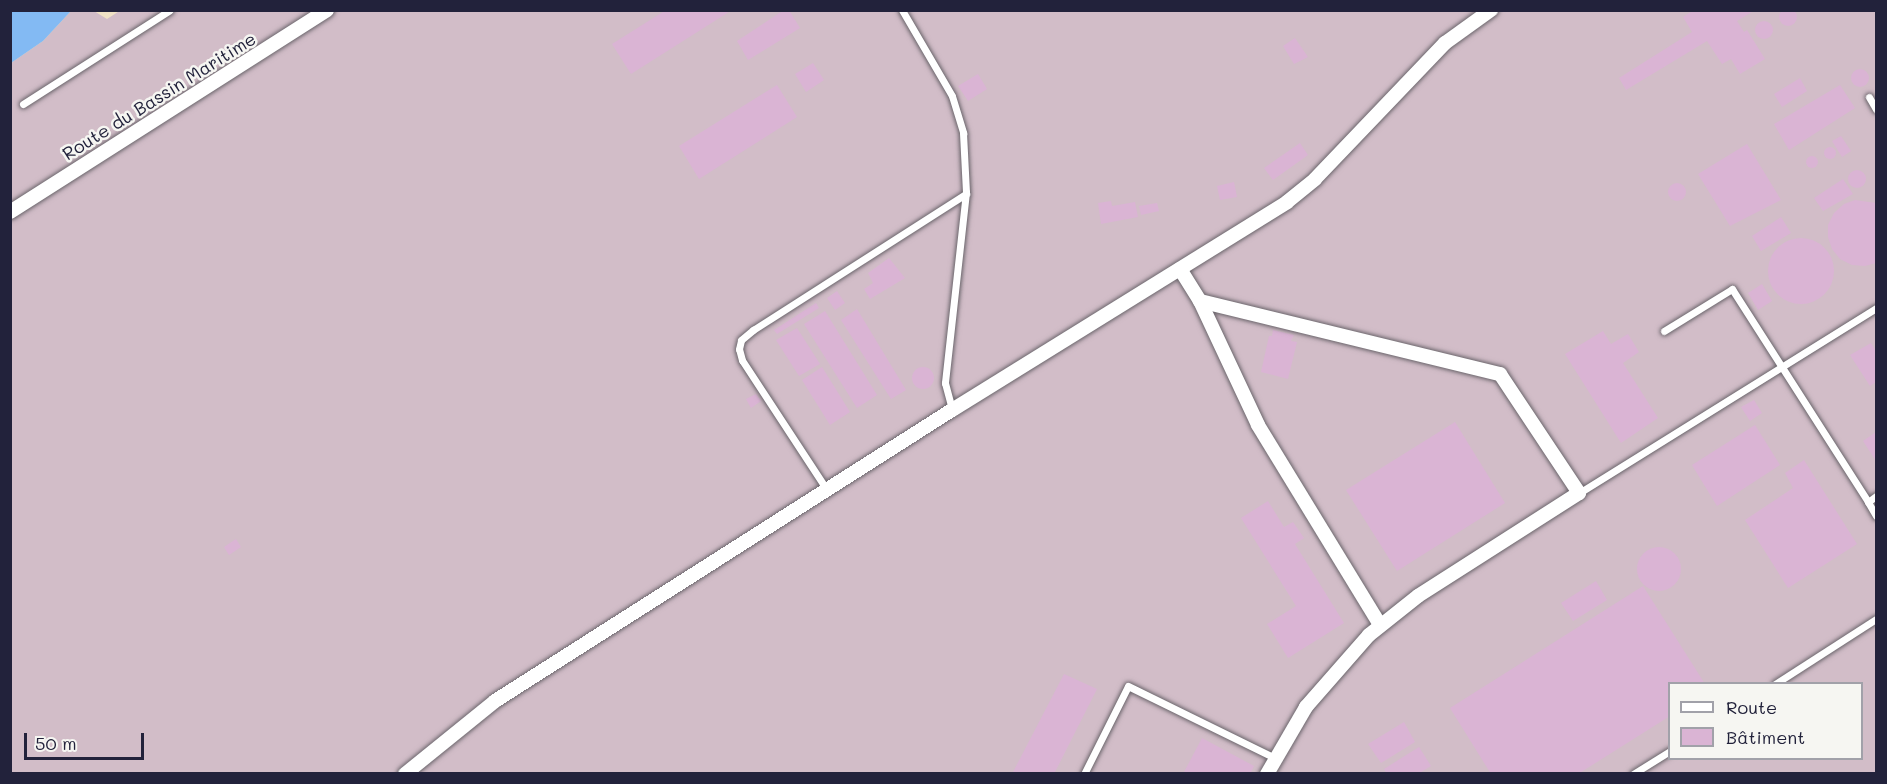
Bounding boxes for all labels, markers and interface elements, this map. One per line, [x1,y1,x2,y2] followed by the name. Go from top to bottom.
[58,27,260,165] street label: Route du Bassin Maritime
[1668,682,1863,760] legend
[1726,695,1777,719] text: Route
[27,721,147,759] scale bar
[1726,725,1805,749] text: Bâtiment
[35,731,77,755] text: 50 m

